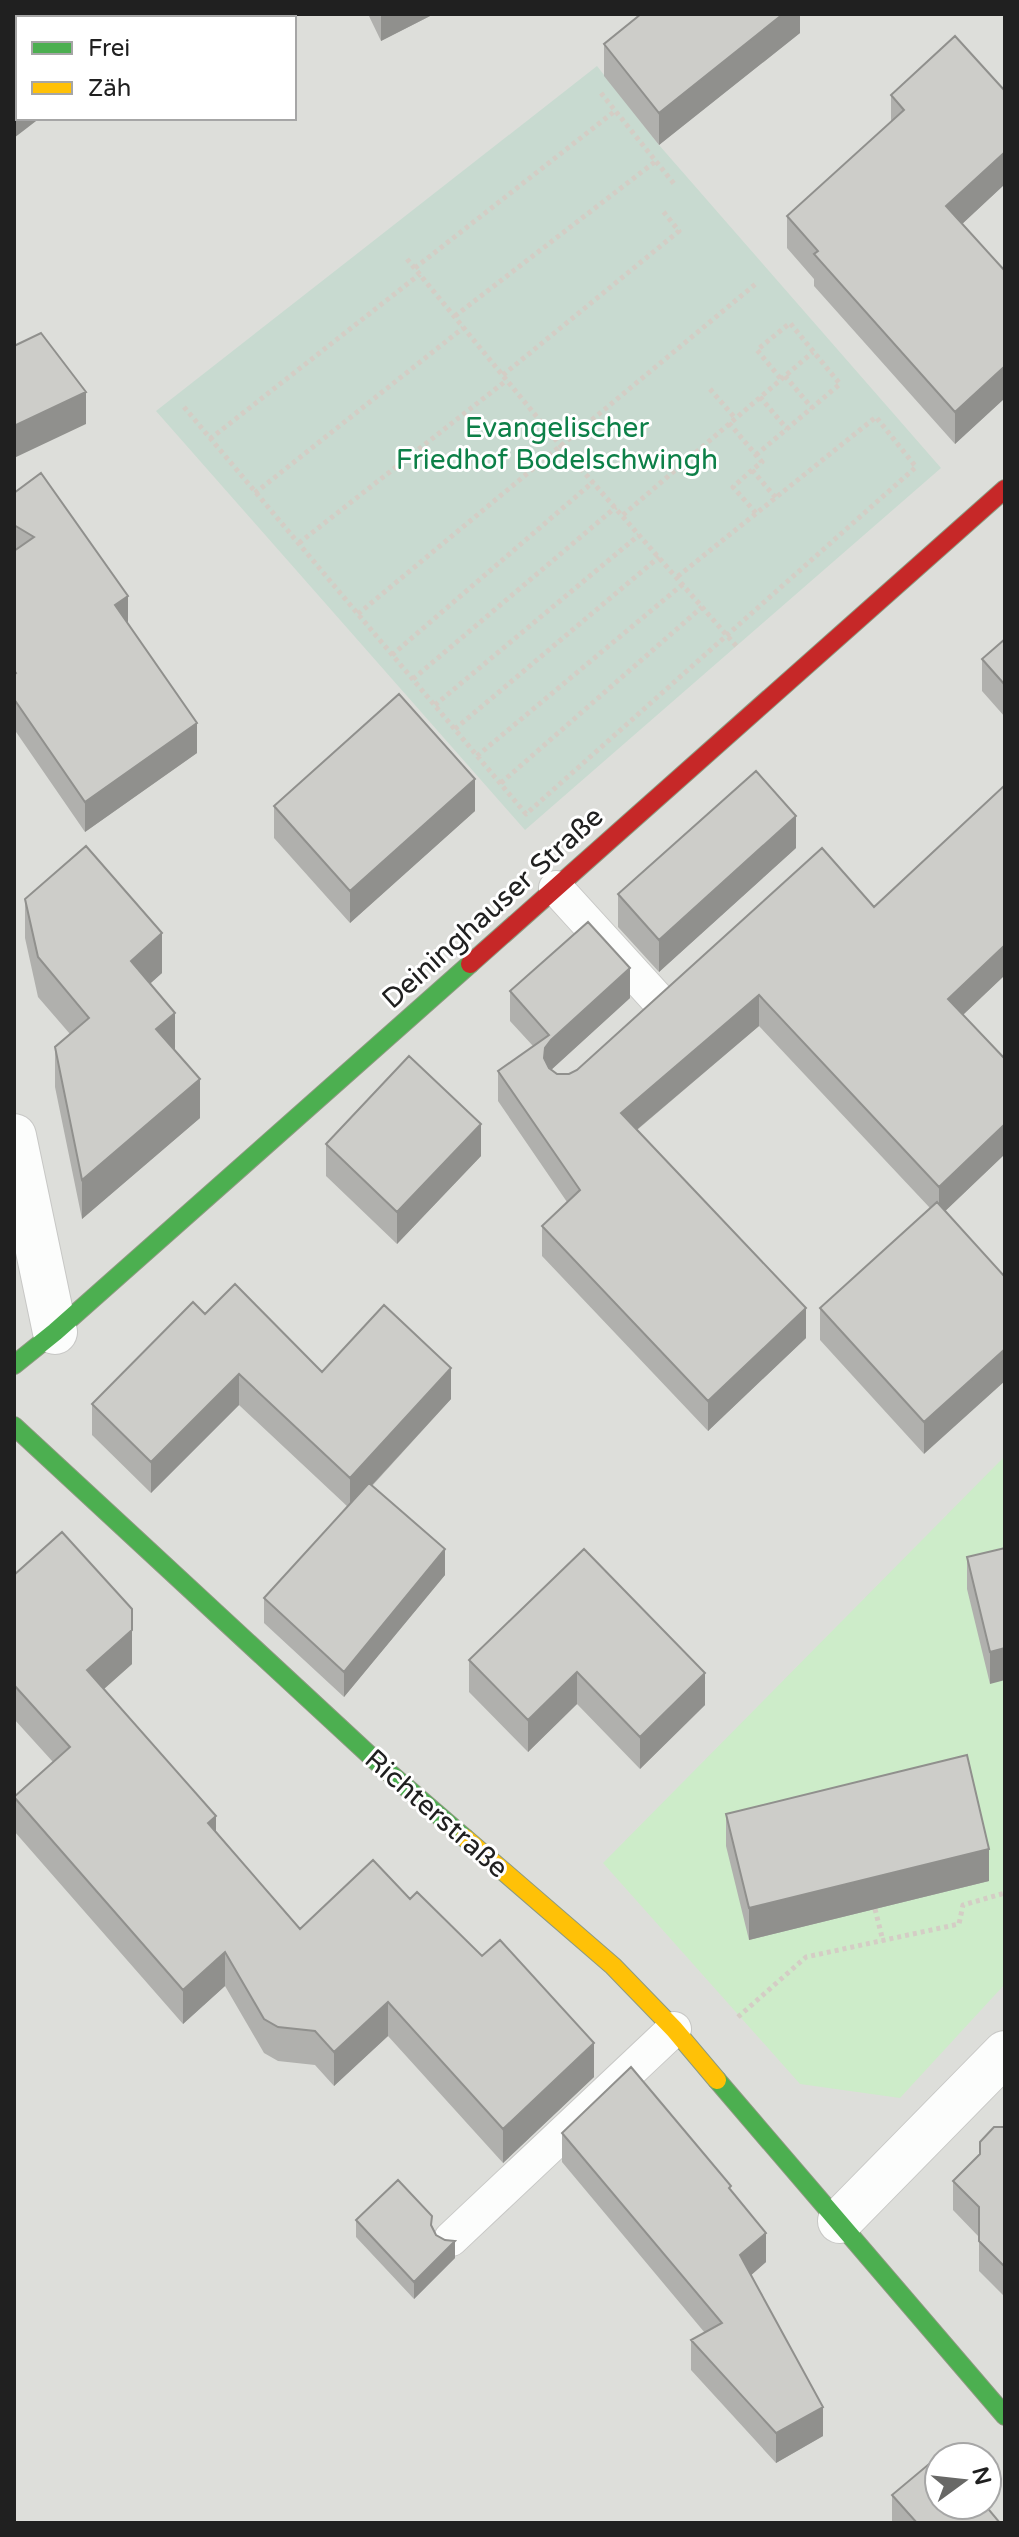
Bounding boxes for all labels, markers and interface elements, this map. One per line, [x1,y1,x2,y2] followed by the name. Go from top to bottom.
[16,16,296,120] legend
[88,34,130,63] text: Frei
[88,74,131,103] text: Zäh
[396,411,718,477] park label: Evangelischer Friedhof Bodelschwingh
[375,800,610,1016] street label: Deininghauser Straße
[358,1742,515,1885] street label: Richterstraße
[923,2441,1003,2521] north arrow
[967,2464,996,2488] text: N

